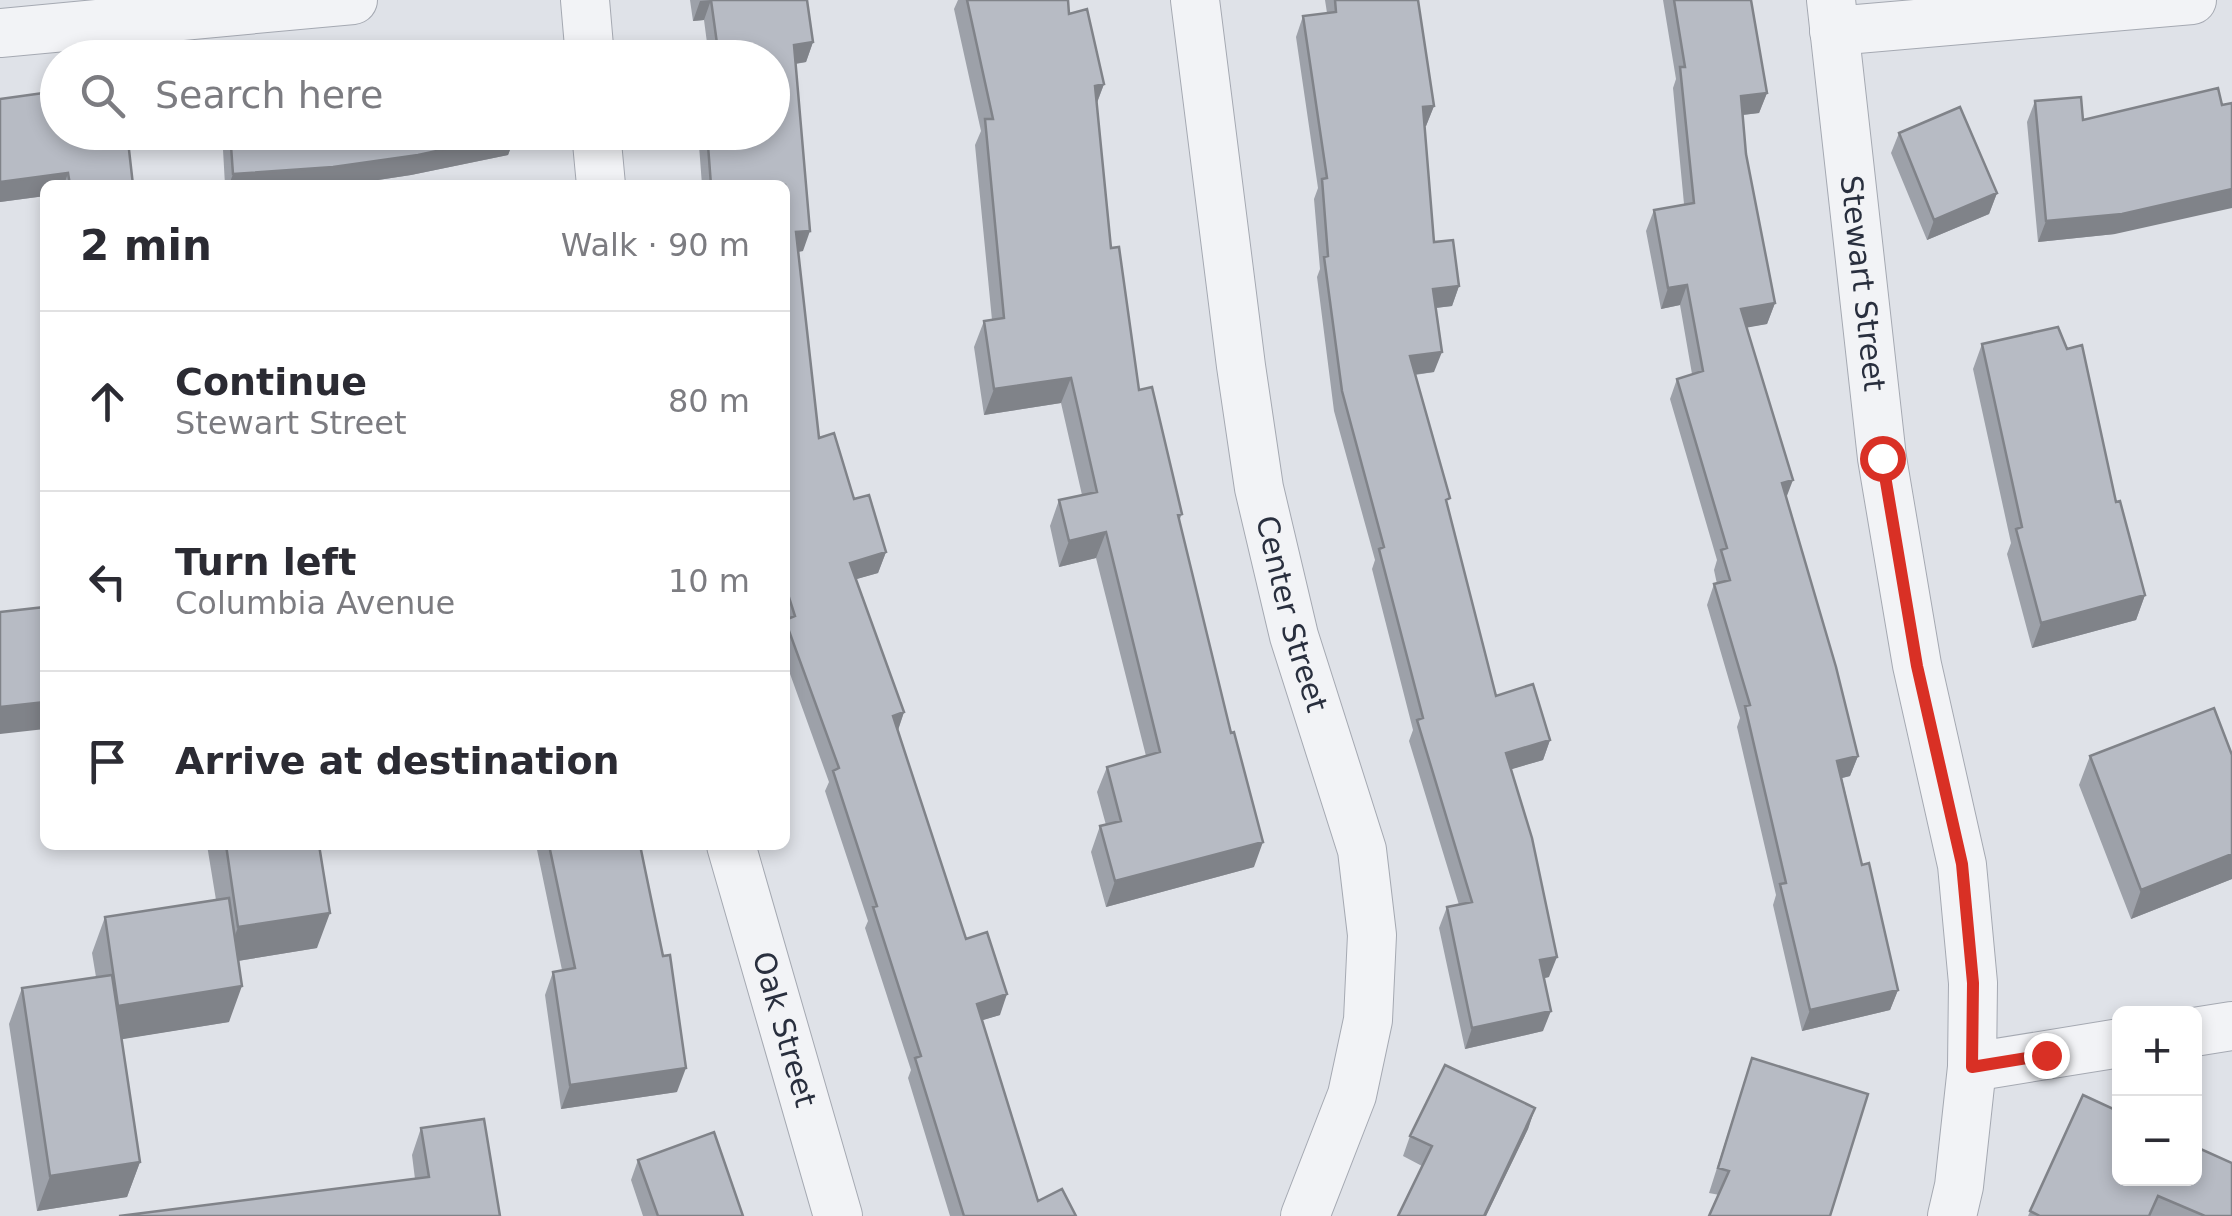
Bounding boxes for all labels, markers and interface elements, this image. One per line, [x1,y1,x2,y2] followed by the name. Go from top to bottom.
[40,40,790,150] search box
[75,68,130,123] icon: search
[155,73,383,117] text: Search here
[1834,173,1892,393] street label: Stewart Street
[80,221,212,270] text: 2 min
[561,226,750,264] text: Walk · 90 m
[175,360,367,404] text: Continue
[80,374,135,429] icon: ahead
[668,382,750,420] text: 80 m
[175,404,406,442] text: Stewart Street
[1860,436,1906,482] route start
[1249,512,1335,716] street label: Center Street
[175,540,356,584] text: Turn left
[80,554,135,609] icon: left
[668,562,750,600] text: 10 m
[175,584,455,622] text: Columbia Avenue
[80,734,135,789] icon: arrive
[175,739,620,783] text: Arrive at destination
[746,948,824,1111] street label: Oak Street
[2112,1006,2202,1186] map controls
[2112,1006,2202,1096] button: +
[2024,1033,2070,1079] route end
[2112,1096,2202,1186] button: −

